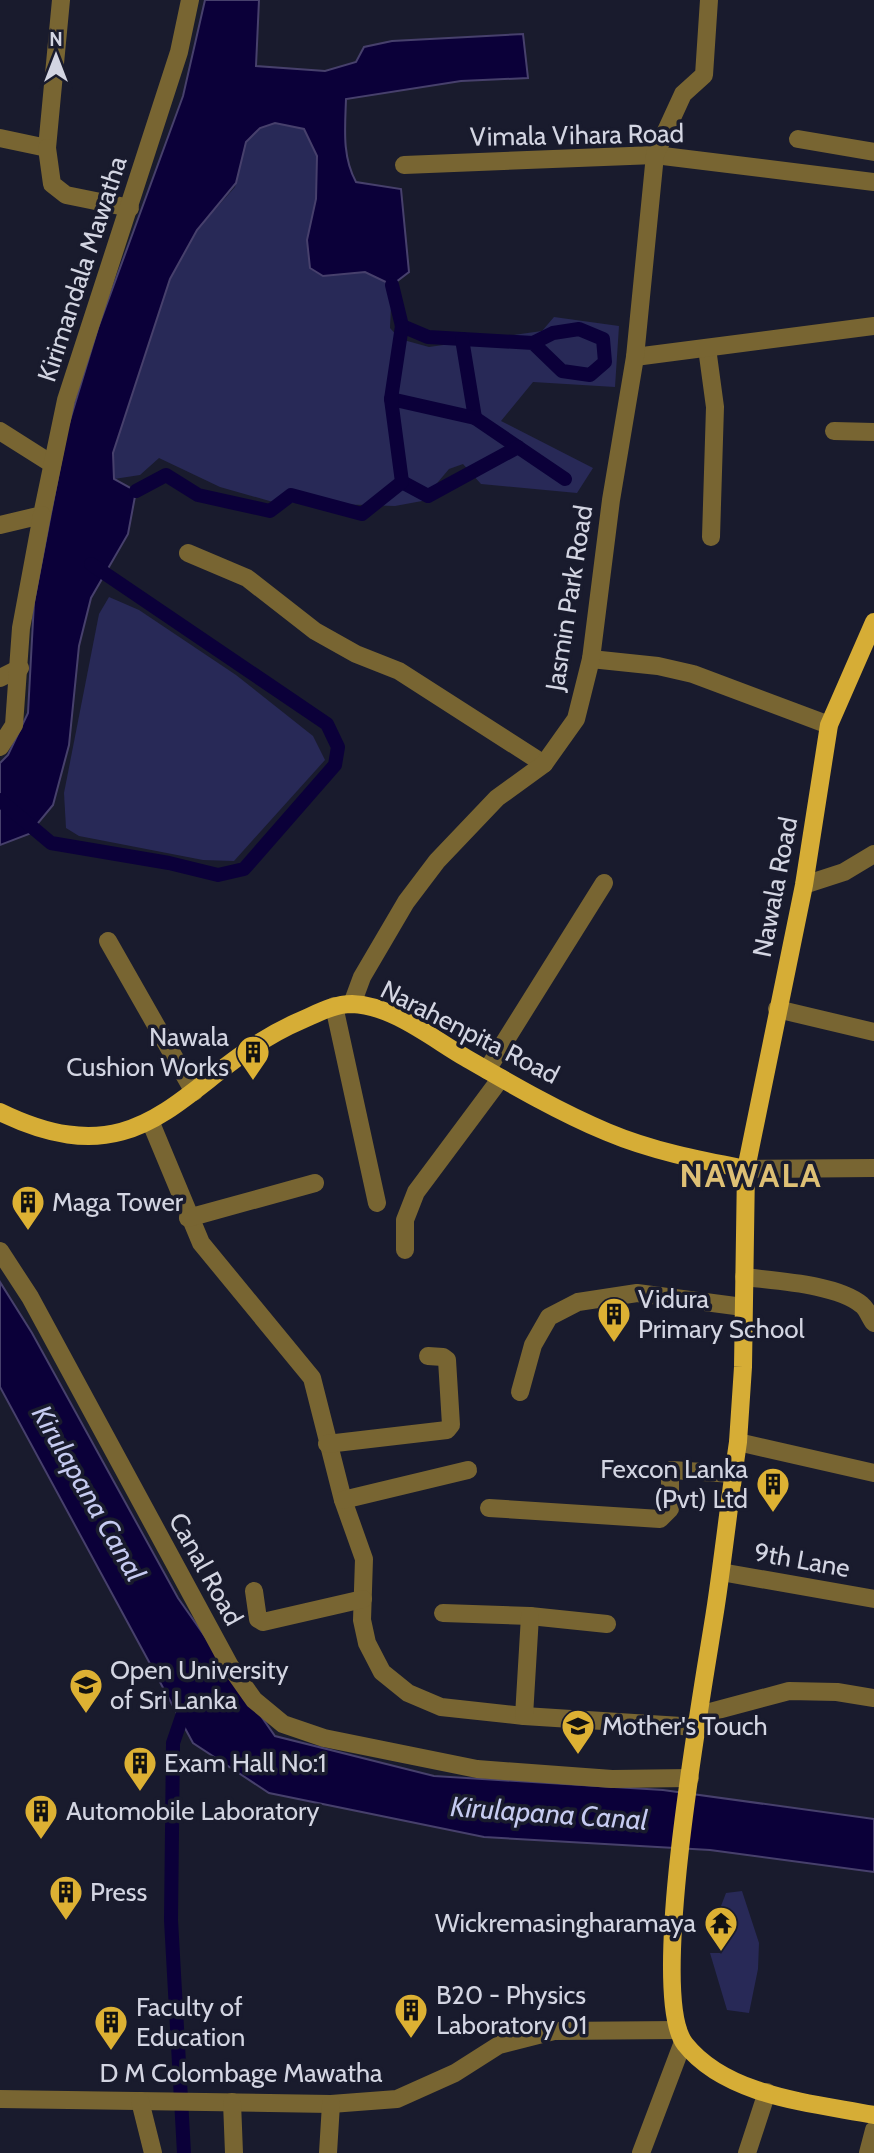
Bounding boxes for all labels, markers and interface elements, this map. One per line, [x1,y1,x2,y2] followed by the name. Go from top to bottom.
[21,21,91,91] north arrow
[49,28,63,51] text: N
[470,117,684,153] street label: Vimala Vihara Road
[30,152,134,386] street label: Kirimandala Mawatha
[538,503,599,694] street label: Jasmin Park Road
[746,814,804,960] street label: Nawala Road
[375,973,565,1091] street label: Narahenpita Road
[66,1021,230,1083] place label: Nawala Cushion Works
[234,1033,272,1082] building icon: Nawala Cushion Works
[679,1155,823,1195] district label: NAWALA
[9,1183,47,1232] building icon: Maga Tower
[52,1186,184,1218] place label: Maga Tower
[638,1283,805,1345] place label: Vidura Primary School
[595,1295,633,1344] building icon: Vidura Primary School
[25,1399,153,1587] water label: Kirulapana Canal
[600,1453,749,1515] place label: Fexcon Lanka (Pvt) Ltd
[754,1465,792,1514] building icon: Fexcon Lanka (Pvt) Ltd
[162,1507,250,1631] street label: Canal Road
[752,1536,852,1584] street label: 9th Lane
[110,1654,289,1716] place label: Open University of Sri Lanka
[67,1666,105,1715] school or university icon: Open University of Sri Lanka
[559,1707,597,1756] school or university icon: Mother's Touch
[602,1710,768,1742] place label: Mother's Touch
[121,1744,159,1793] building icon: Exam Hall No:1
[164,1747,327,1779] place label: Exam Hall No:1
[449,1789,649,1837] water label: Kirulapana Canal
[22,1792,60,1841] building icon: Automobile Laboratory
[66,1795,319,1827] place label: Automobile Laboratory
[47,1873,85,1922] building icon: Press
[90,1876,148,1908] place label: Press
[702,1904,740,1953] temple icon: Wickremasingharamaya
[435,1907,697,1939] place label: Wickremasingharamaya
[436,1979,587,2041] place label: B20 - Physics Laboratory 01
[136,1991,245,2053] place label: Faculty of Education
[392,1991,430,2040] building icon: B20 - Physics Laboratory 01
[92,2003,130,2052] building icon: Faculty of Education
[99,2057,383,2089] street label: D M Colombage Mawatha

